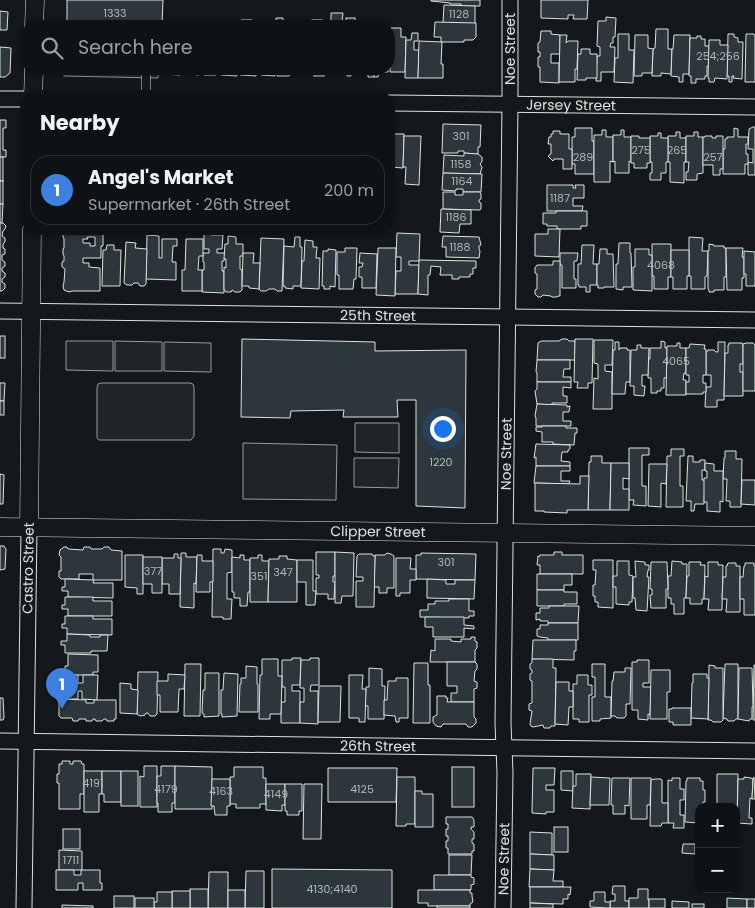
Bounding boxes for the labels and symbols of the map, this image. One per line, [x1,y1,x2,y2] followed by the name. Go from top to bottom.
[104,5,126,21] house number: 1333
[449,6,469,22] house number: 1128
[500,13,520,85] street label: Noe Street
[696,48,740,64] house number: 254;256
[526,94,616,115] street label: Jersey Street
[453,128,469,144] house number: 301
[631,142,651,158] house number: 275
[667,142,687,158] house number: 265
[573,149,593,165] house number: 289
[703,149,723,165] house number: 257
[451,156,472,172] house number: 1158
[452,173,473,189] house number: 1164
[550,190,570,206] house number: 1187
[446,209,466,225] house number: 1186
[450,239,471,255] house number: 1188
[647,257,675,273] house number: 4068
[340,305,416,326] street label: 25th Street
[662,353,690,369] house number: 4065
[430,416,456,442] your location
[496,418,516,490] street label: Noe Street
[429,454,453,470] house number: 1220
[330,521,426,542] street label: Clipper Street
[17,522,39,614] street label: Castro Street
[438,554,454,570] house number: 301
[144,563,162,579] house number: 377
[273,564,293,580] house number: 347
[251,568,267,584] house number: 351
[46,668,78,709] pin: 1
[340,736,416,757] street label: 26th Street
[83,775,103,791] house number: 4191
[154,781,178,797] house number: 4179
[350,781,374,797] house number: 4125
[209,783,233,799] house number: 4163
[264,786,288,802] house number: 4149
[493,823,514,895] street label: Noe Street
[63,852,79,868] house number: 1711
[307,881,358,897] house number: 4130;4140

